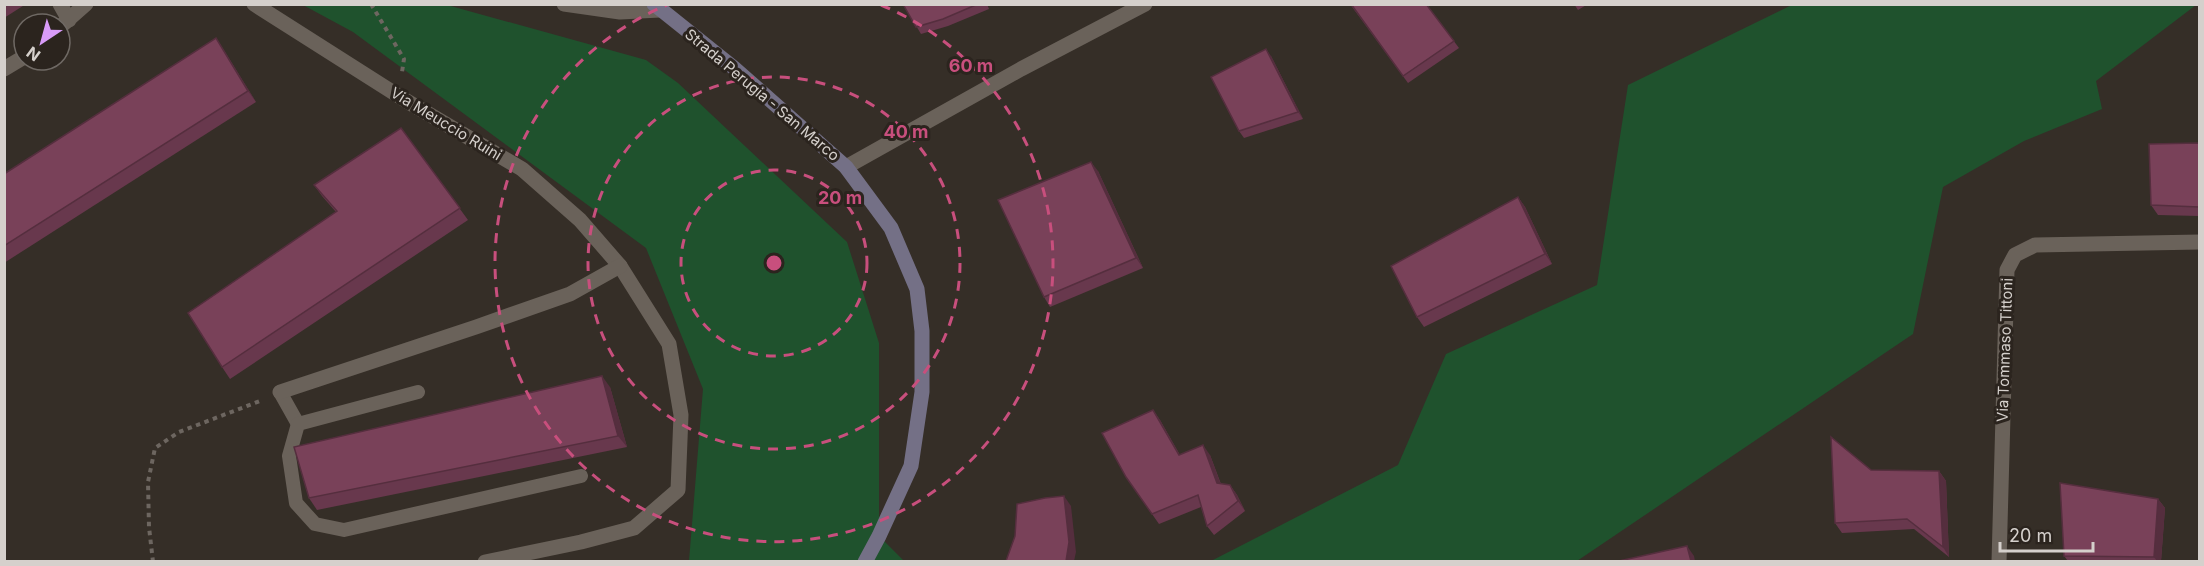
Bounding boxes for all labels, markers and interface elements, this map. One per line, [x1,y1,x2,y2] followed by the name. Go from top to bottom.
[12,12,72,72] north arrow
[681,24,843,165] street label: Strada Perugia - San Marco
[22,42,44,66] text: N
[949,55,993,76] text: 60 m
[387,83,505,164] street label: Via Meuccio Ruini
[884,121,929,142] text: 40 m
[818,187,862,208] text: 20 m
[764,253,784,273] centre of rings
[1992,278,2017,422] street label: Via Tommaso Tittoni
[2000,515,2093,553] scale bar
[2009,525,2052,546] text: 20 m

